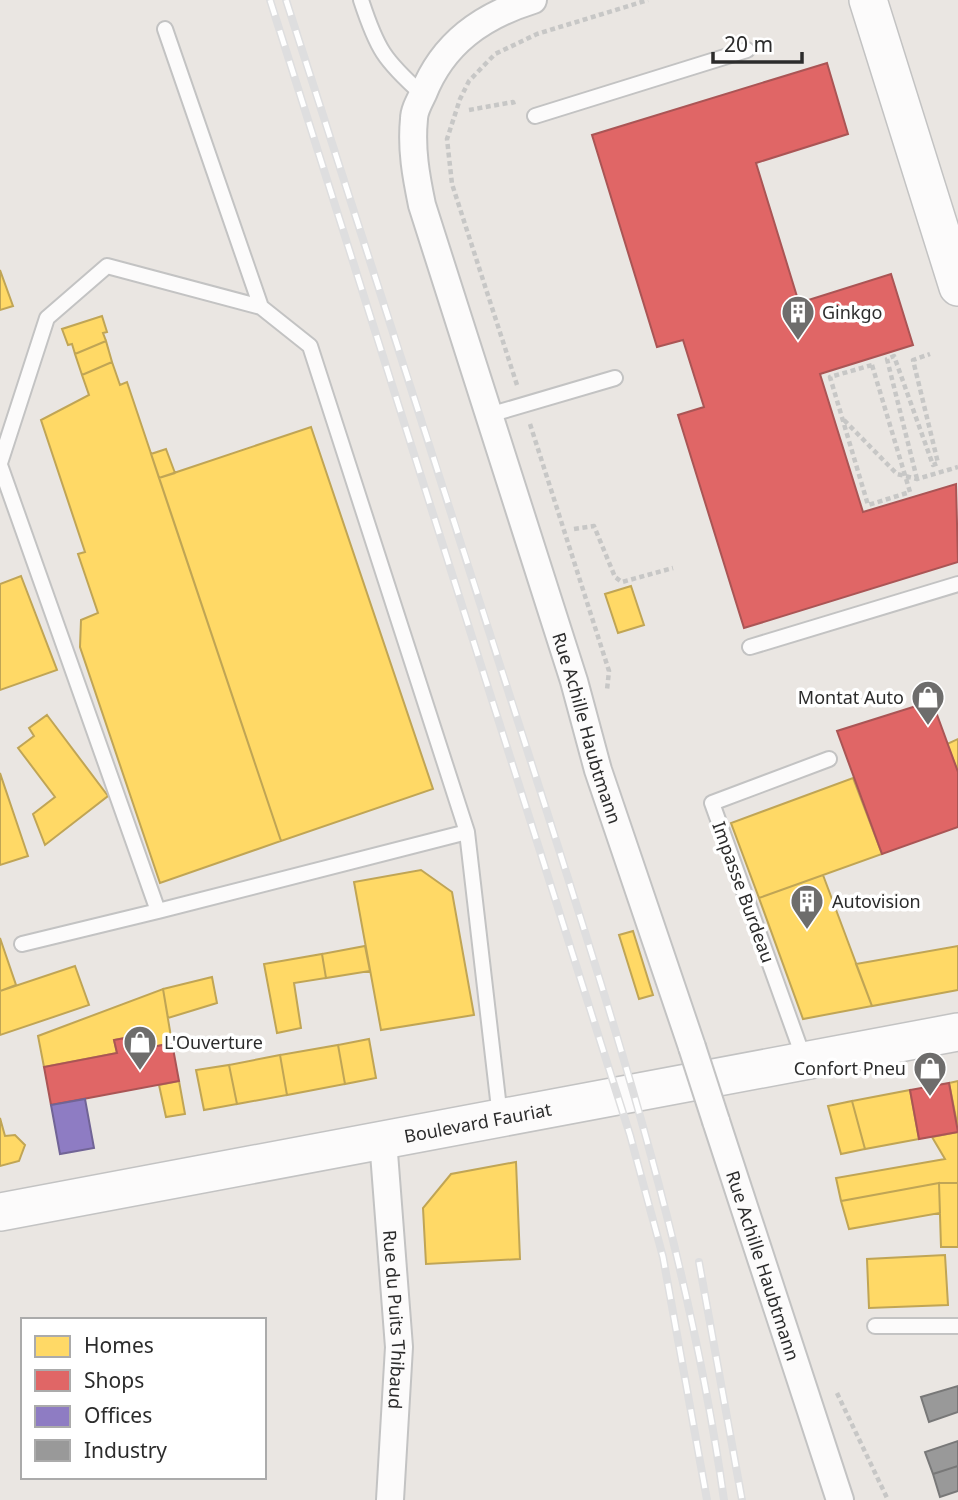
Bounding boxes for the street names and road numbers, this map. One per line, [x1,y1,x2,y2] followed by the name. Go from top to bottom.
[547,629,627,827] street label: Rue Achille Haubtmann
[707,818,781,966] street label: Impasse Burdeau
[402,1097,554,1148] street label: Boulevard Fauriat
[721,1167,806,1364] street label: Rue Achille Haubtmann
[378,1229,411,1410] street label: Rue du Puits Thibaud

